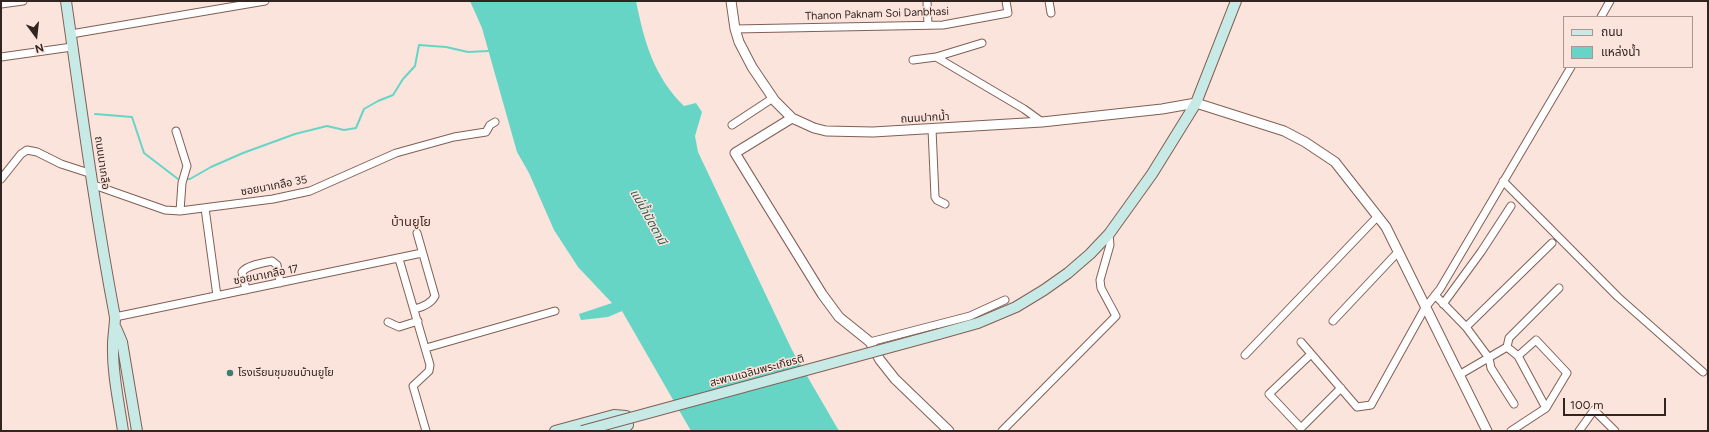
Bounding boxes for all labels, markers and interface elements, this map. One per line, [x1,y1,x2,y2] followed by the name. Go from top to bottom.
[805,5,949,23] street label: Thanon Paknam Soi Danbhasi
[16,16,56,56] north arrow
[1563,16,1693,68] legend
[1601,25,1623,39] text: ถนน
[33,41,45,55] text: N
[1601,45,1640,59] text: แหล่งน้ำ
[900,110,950,126] street label: ถนนปากน้ำ
[92,135,112,191] street label: ถนนนาเกลือ
[240,173,308,199] street label: ซอยนาเกลือ 35
[627,187,669,247] water label: แม่น้ำปัตตานี
[391,214,431,230] district label: บ้านยูโย
[232,262,300,288] street label: ซอยนาเกลือ 17
[708,352,806,390] street label: สะพานเฉลิมพระเกียรติ
[238,366,334,380] place label: โรงเรียนชุมชนบ้านยูโย
[225,368,235,378] marker: โรงเรียนชุมชนบ้านยูโย
[1565,390,1668,416] scale bar
[1570,398,1604,412] text: 100 m

